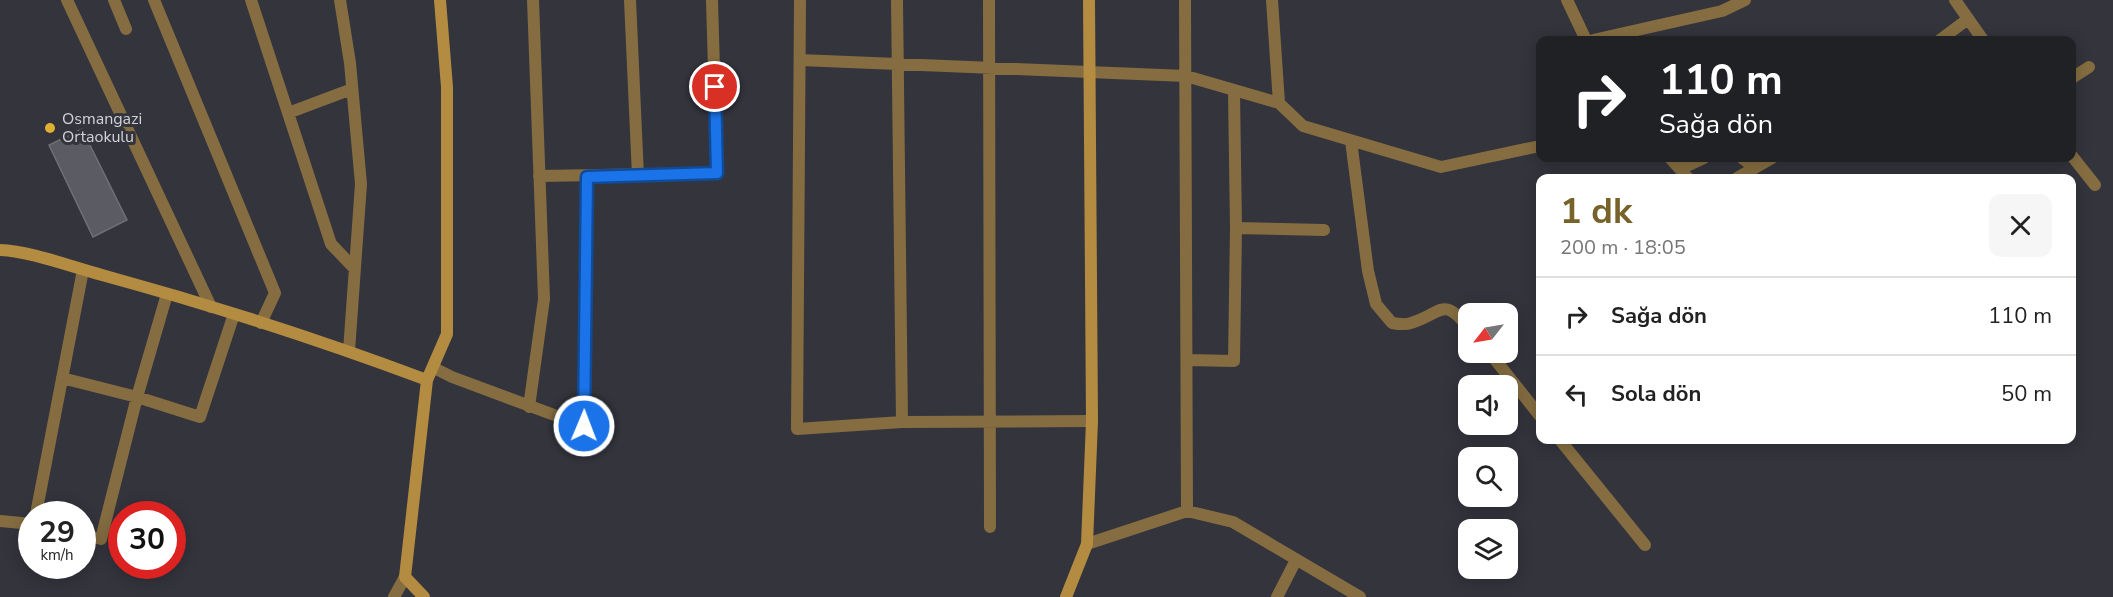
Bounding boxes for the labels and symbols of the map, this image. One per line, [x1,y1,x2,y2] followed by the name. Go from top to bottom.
[689,61,740,112] pin
[62,108,142,148] place label: Osmangazi Ortaokulu
[43,121,57,135] marker: Osmangazi Ortaokulu
[1458,303,1518,363] north arrow
[552,394,616,458] position arrow
[108,501,186,579] speed limit sign: 30

